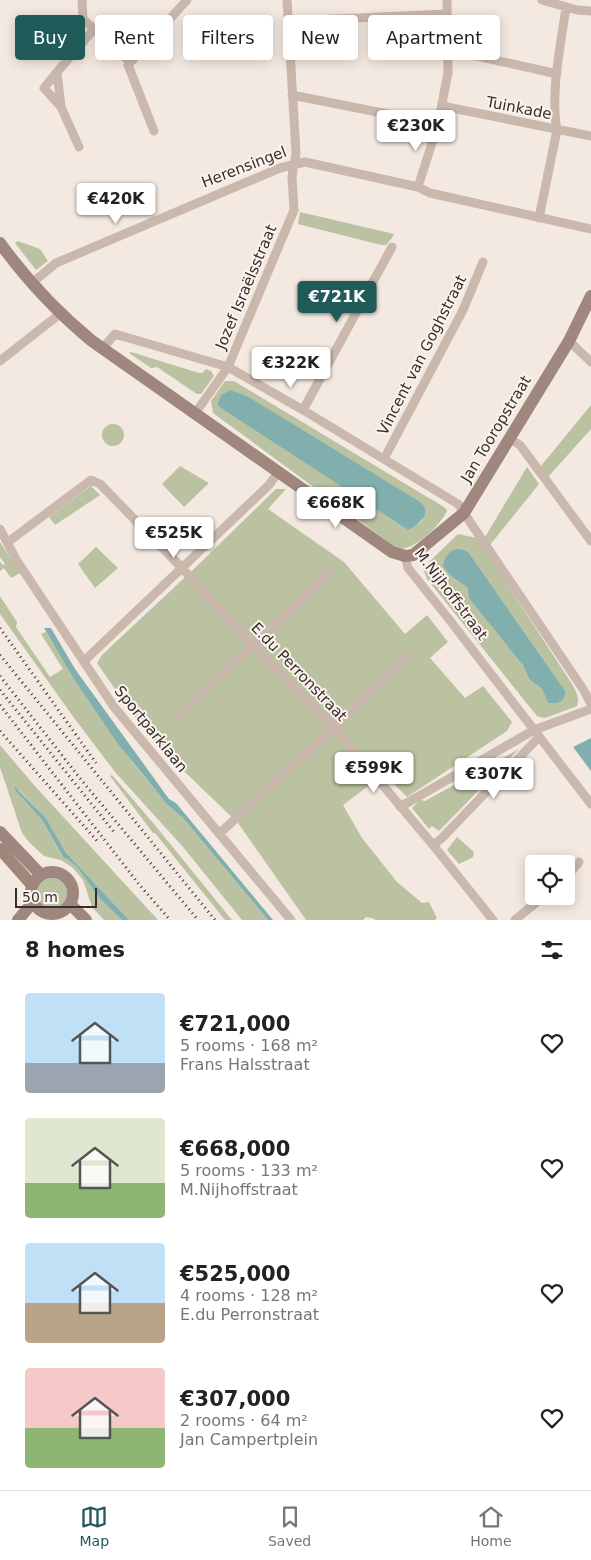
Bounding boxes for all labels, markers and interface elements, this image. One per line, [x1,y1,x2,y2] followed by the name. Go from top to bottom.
[15,15,85,60] chip: Buy
[95,15,173,60] chip: Rent
[183,15,273,60] chip: Filters
[283,15,358,60] chip: New
[368,15,500,60] chip: Apartment
[484,93,553,123] street label: Tuinkade
[381,110,451,152] pin: €230K
[388,116,444,135] text: €230K
[199,143,289,191] street label: Herensingel
[81,182,151,225] pin: €420K
[88,189,144,208] text: €420K
[211,222,280,353] street label: Jozef Israëlsstraat
[374,272,470,438] street label: Vincent van Goghstraat
[302,280,372,323] pin: €721K
[309,287,365,306] text: €721K
[256,346,326,389] pin: €322K
[263,353,319,372] text: €322K
[456,372,535,487] street label: Jan Tooropstraat
[301,486,371,529] pin: €668K
[308,493,364,512] text: €668K
[139,516,209,559] pin: €525K
[146,523,202,542] text: €525K
[411,544,491,644] street label: M.Nijhoffstraat
[247,619,351,725] street label: E.du Perronstraat
[111,682,191,776] street label: Sportparklaan
[339,752,409,794] pin: €599K
[346,758,402,777] text: €599K
[459,758,529,800] pin: €307K
[466,764,522,783] text: €307K
[525,855,575,905] map controls
[525,855,575,905] button: locate
[15,885,98,908] scale bar
[22,889,58,905] text: 50 m
[538,936,566,964] icon: filters
[25,938,125,962] text: 8 homes
[180,1012,290,1036] text: €721,000
[65,1013,125,1073] icon: home
[538,1029,566,1057] icon: heart
[180,1036,318,1055] text: 5 rooms · 168 m²
[180,1055,310,1074] text: Frans Halsstraat
[180,1137,290,1161] text: €668,000
[65,1138,125,1198] icon: home
[538,1154,566,1182] icon: heart
[180,1161,318,1180] text: 5 rooms · 133 m²
[180,1180,298,1199] text: M.Nijhoffstraat
[180,1262,290,1286] text: €525,000
[65,1263,125,1323] icon: home
[538,1279,566,1307] icon: heart
[180,1286,318,1305] text: 4 rooms · 128 m²
[180,1305,319,1324] text: E.du Perronstraat
[180,1387,290,1411] text: €307,000
[65,1388,125,1448] icon: home
[538,1404,566,1432] icon: heart
[180,1411,308,1430] text: 2 rooms · 64 m²
[180,1430,318,1449] text: Jan Campertplein
[79,1503,109,1549] tab: Map
[268,1503,311,1549] tab: Saved
[470,1503,512,1549] tab: Home

